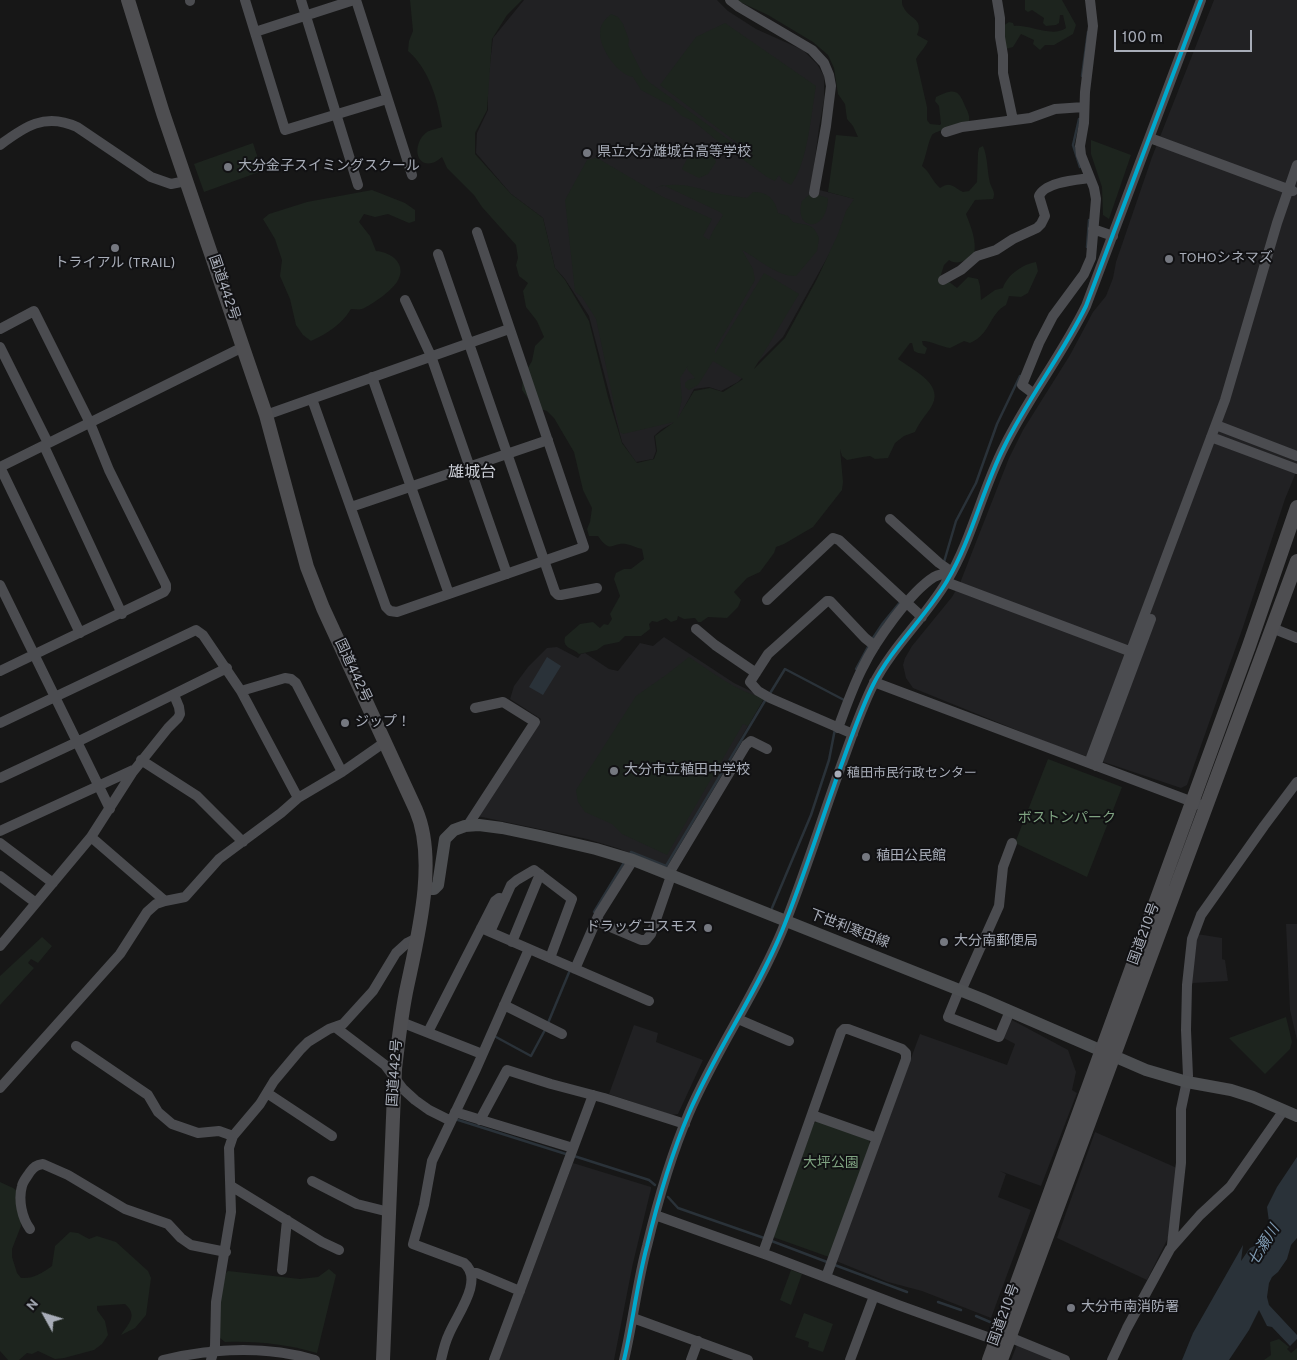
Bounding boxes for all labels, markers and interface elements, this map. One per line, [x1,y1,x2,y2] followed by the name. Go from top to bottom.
[1117,20,1254,52] scale bar
[1122,29,1163,48] text: 100 m
[597,145,751,161] place label: 県立大分雄城台高等学校
[581,147,593,159] marker: 県立大分雄城台高等学校
[238,159,420,175] place label: 大分金子スイミングスクール
[222,161,234,173] marker: 大分金子スイミングスクール
[109,242,121,254] marker: トライアル (TRAIL)
[1179,251,1273,267] place label: TOHOシネマズ
[204,253,242,323] street label: 国道442号
[1163,253,1175,265] marker: TOHOシネマズ
[55,256,175,272] place label: トライアル (TRAIL)
[448,464,496,484] district label: 雄城台
[330,637,374,705] street label: 国道442号
[355,715,411,731] place label: ジップ！
[339,717,351,729] marker: ジップ！
[624,763,750,779] place label: 大分市立稙田中学校
[608,765,620,777] marker: 大分市立稙田中学校
[847,766,977,782] place label: 稙田市民行政センター
[833,769,843,779] marker: 稙田市民行政センター
[1018,811,1116,827] park label: ボストンパーク
[876,849,946,865] place label: 稙田公民館
[860,851,872,863] marker: 稙田公民館
[1126,901,1164,967] street label: 国道210号
[807,907,891,953] street label: 下世利寒田線
[586,920,698,936] place label: ドラッグコスモス
[702,922,714,934] marker: ドラッグコスモス
[954,934,1038,950] place label: 大分南郵便局
[938,936,950,948] marker: 大分南郵便局
[385,1039,407,1107] street label: 国道442号
[803,1156,859,1172] park label: 大坪公園
[1245,1222,1285,1270] water label: 七瀬川
[986,1282,1024,1348] street label: 国道210号
[20,1290,70,1340] north arrow
[23,1296,43,1315] text: N
[1081,1300,1179,1316] place label: 大分市南消防署
[1065,1302,1077,1314] marker: 大分市南消防署

